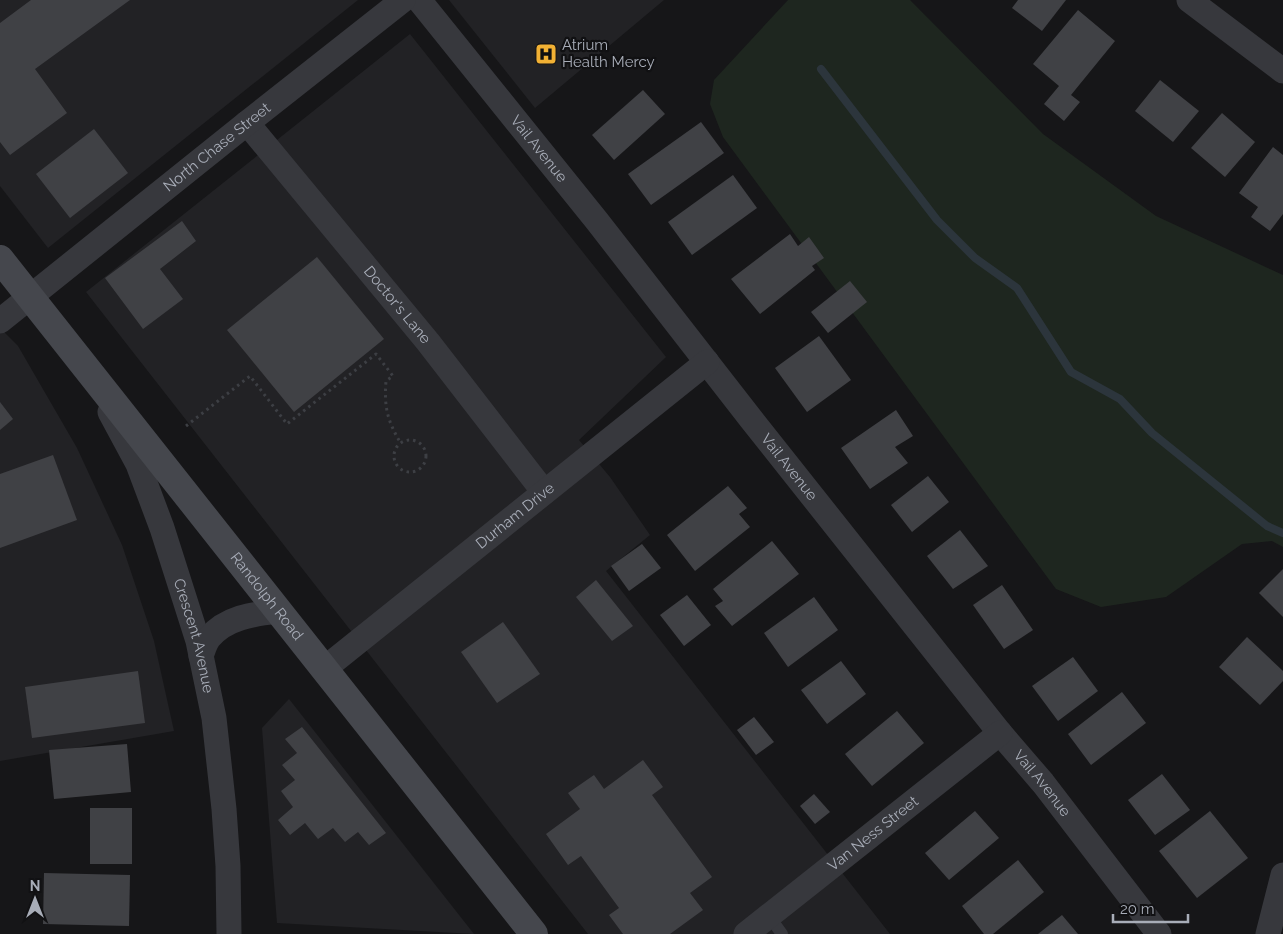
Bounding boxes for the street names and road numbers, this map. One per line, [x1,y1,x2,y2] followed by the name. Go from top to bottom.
[160,99,274,195] street label: North Chase Street
[507,112,571,186] street label: Vail Avenue
[360,262,435,348] street label: Doctor's Lane
[757,430,821,504] street label: Vail Avenue
[472,479,558,553] street label: Durham Drive
[227,549,307,644] street label: Randolph Road
[170,576,218,695] street label: Crescent Avenue
[1010,746,1075,820] street label: Vail Avenue
[824,792,922,875] street label: Van Ness Street

